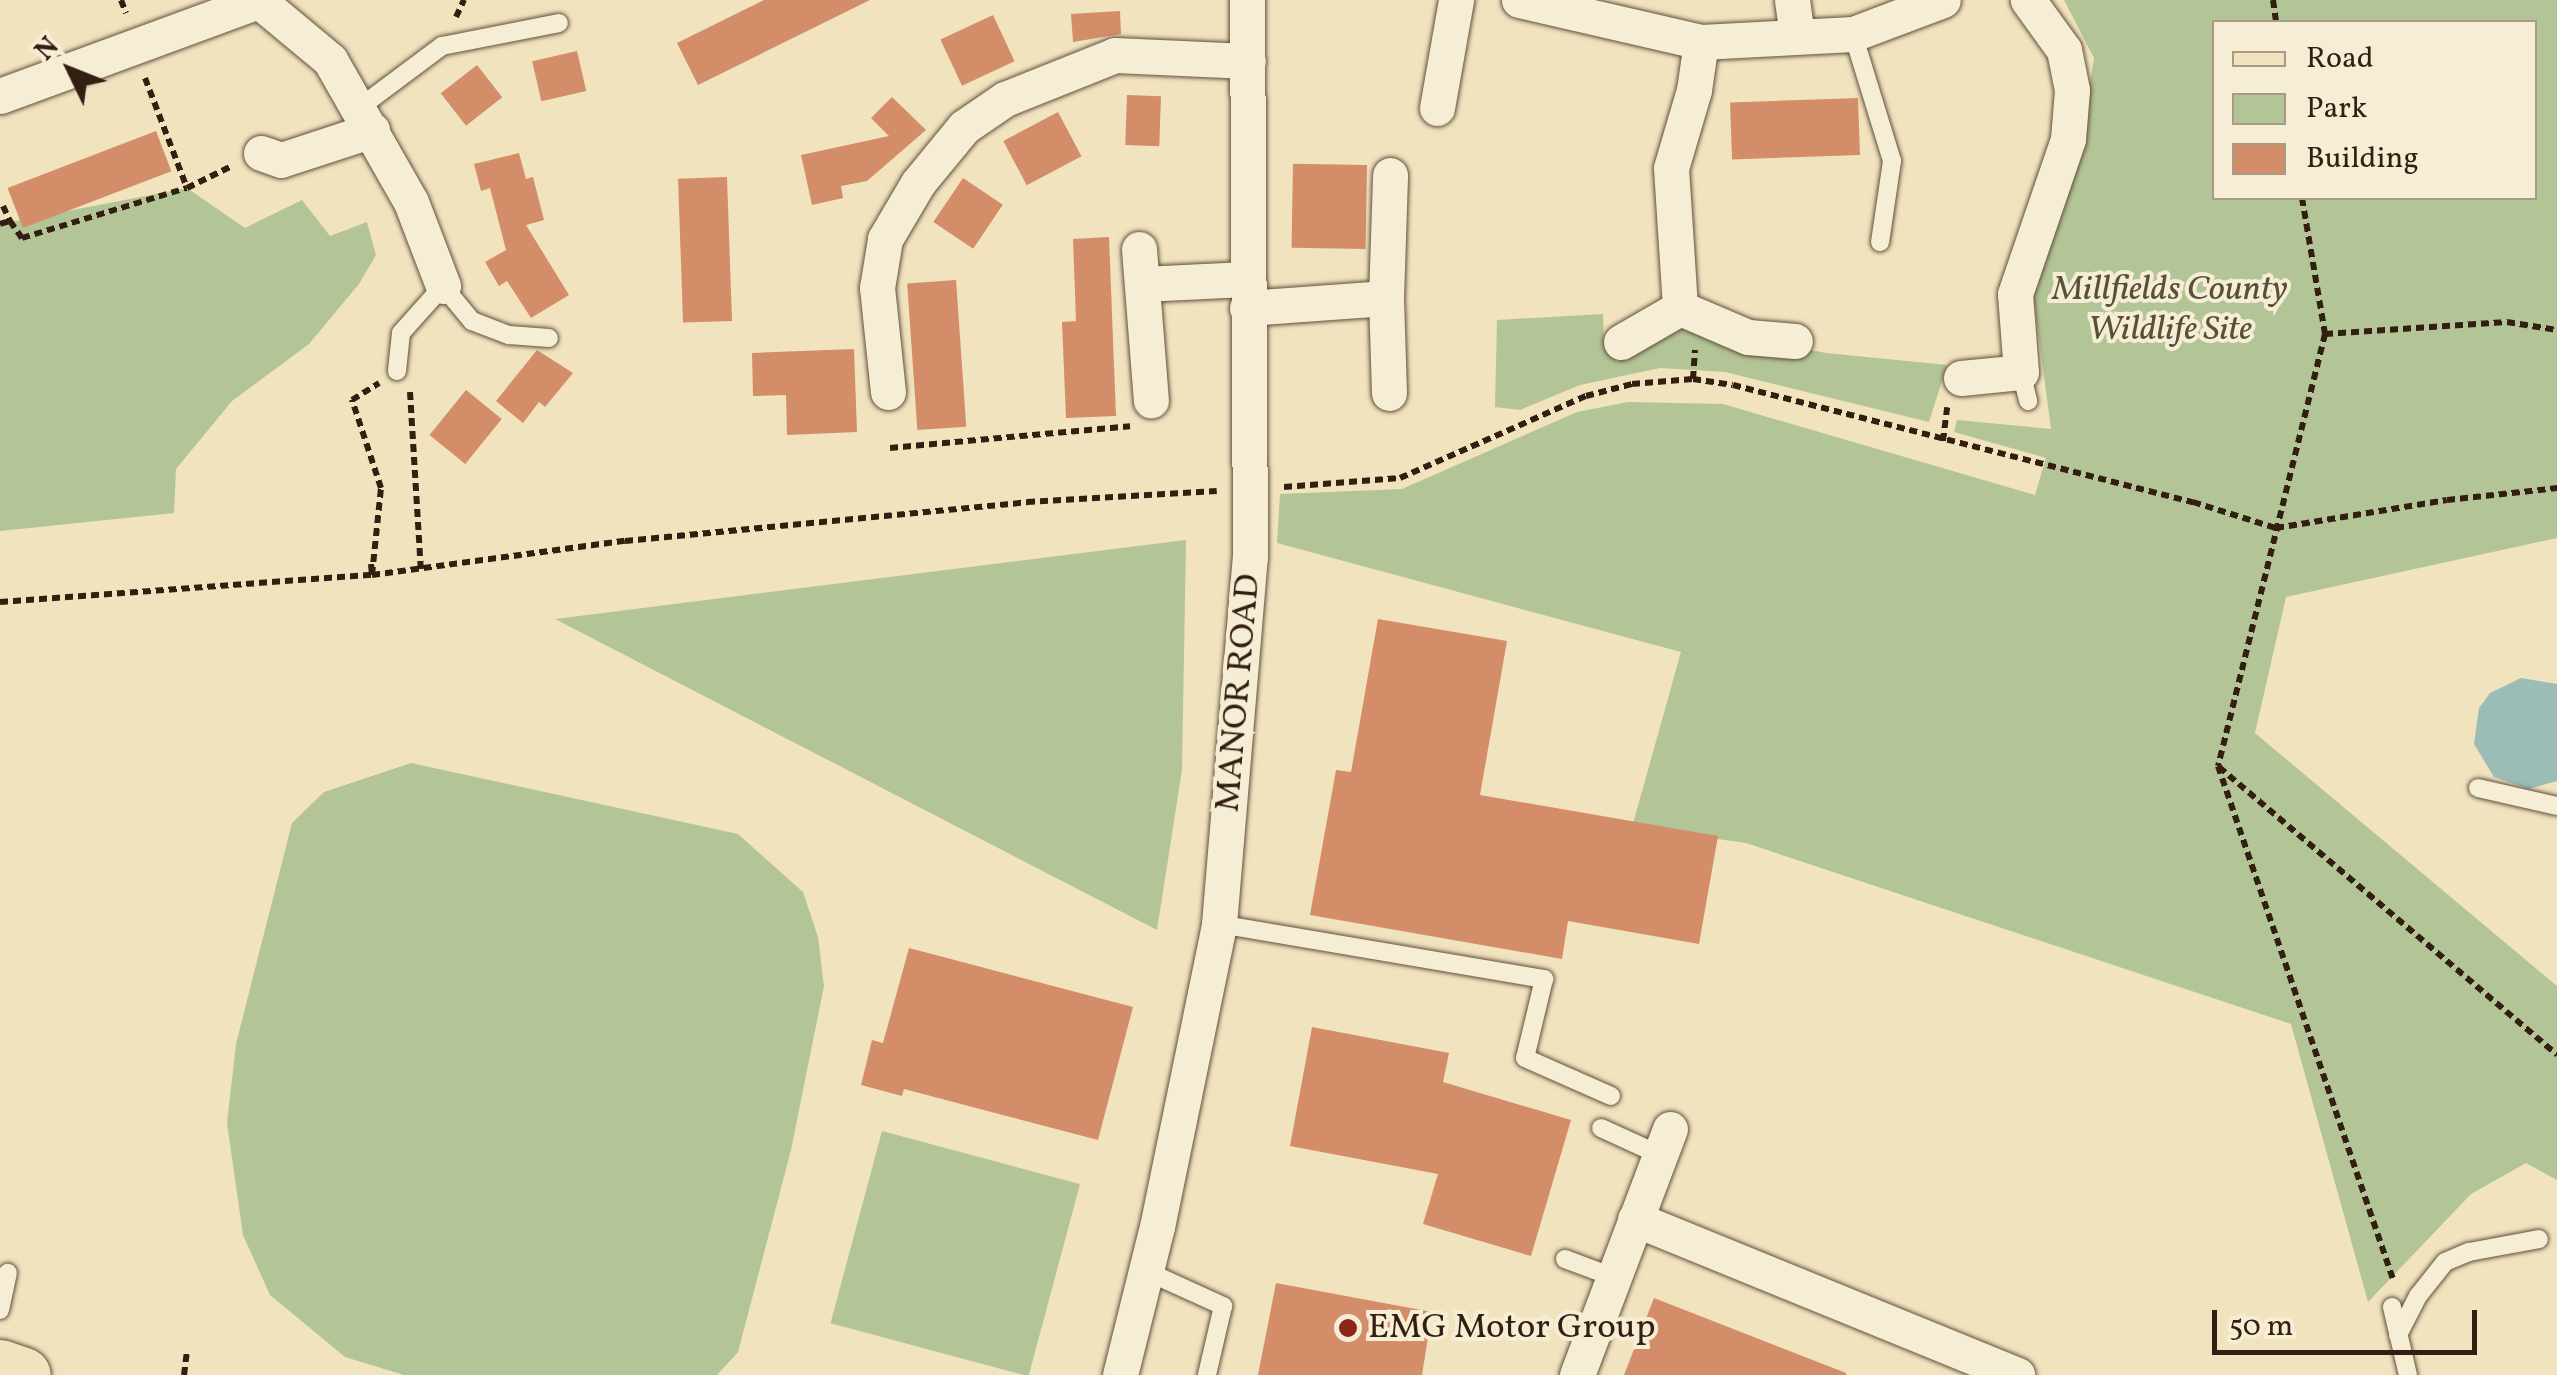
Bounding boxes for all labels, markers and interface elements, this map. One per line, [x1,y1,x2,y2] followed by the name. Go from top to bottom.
[20,20,120,120] north arrow
[2212,20,2537,200] legend
[26,28,69,70] text: N
[2306,38,2374,80] text: Road
[2306,88,2367,130] text: Park
[2306,138,2419,180] text: Building
[2052,269,2288,351] park label: Millfields County Wildlife Site
[1208,572,1270,814] street label: MANOR ROAD
[2217,1290,2482,1352] scale bar
[2229,1306,2293,1348] text: 50 m
[1368,1307,1656,1349] place label: EMG Motor Group
[1337,1317,1359,1339] marker: EMG Motor Group

